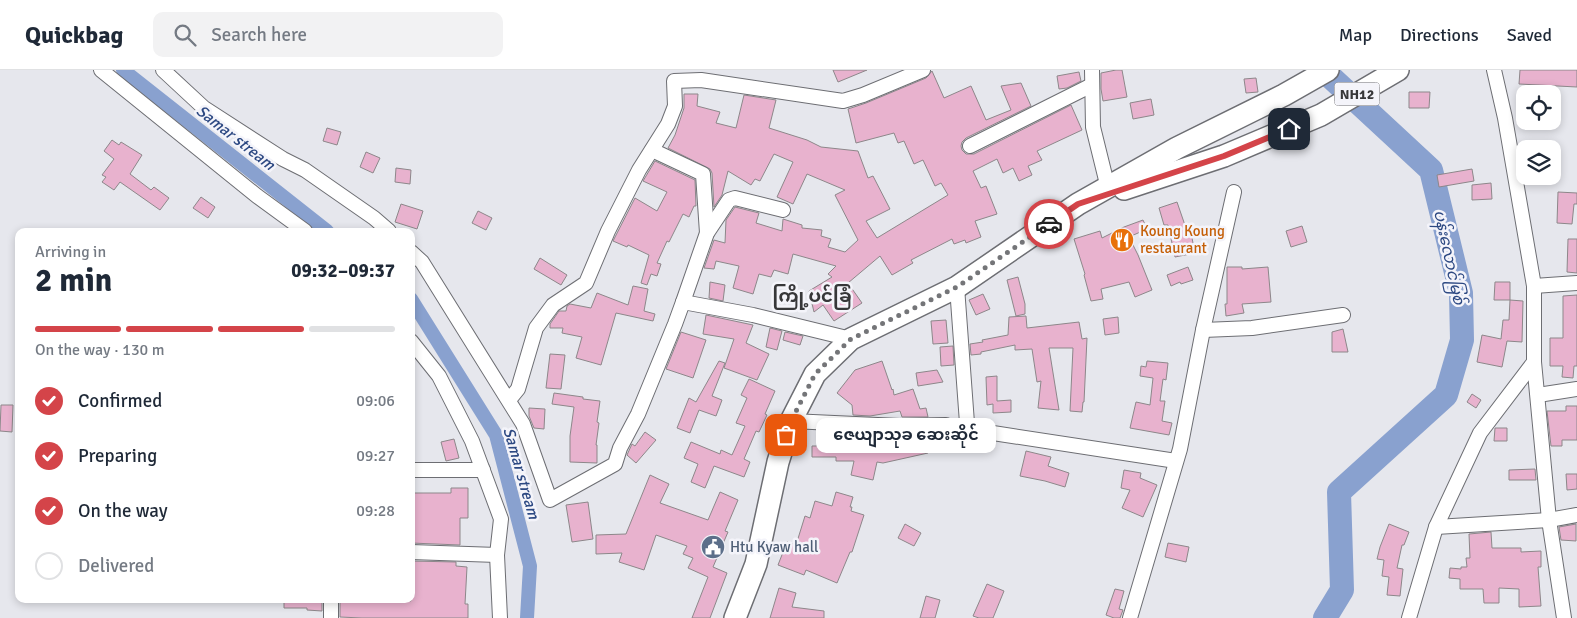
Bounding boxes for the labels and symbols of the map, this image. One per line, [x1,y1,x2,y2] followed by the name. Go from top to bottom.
[1334,82,1380,106] road number: NH12
[192,101,280,175] water label: Samar stream
[1268,108,1310,150] pin
[1024,199,1074,249] courier
[1426,208,1471,308] water label: ပန်းလောင်မြစ်
[1140,222,1225,257] place label: Koung Koung restaurant
[1109,227,1135,253] restaurant icon: Koung Koung restaurant
[772,284,852,310] district label: ကြို့ပင်ခြံ
[765,414,807,456] pin
[816,418,996,452] callout: ဇေယျာသုခ ဆေးဆိုင်
[498,425,544,523] water label: Samar stream
[700,534,726,560] public building icon: Htu Kyaw hall
[730,538,818,556] place label: Htu Kyaw hall

